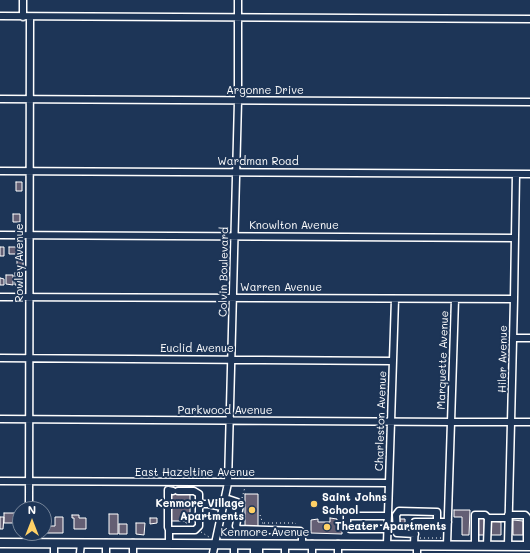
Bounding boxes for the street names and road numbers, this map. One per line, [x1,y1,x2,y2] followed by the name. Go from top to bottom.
[226,84,304,98] street label: Argonne Drive
[217,155,299,169] street label: Wardman Road
[249,219,339,233] street label: Knowlton Avenue
[13,223,27,303] street label: Rowley Avenue
[217,227,231,317] street label: Colvin Boulevard
[240,281,322,295] street label: Warren Avenue
[435,310,451,410] street label: Marquette Avenue
[496,325,510,393] street label: Hiler Avenue
[160,342,234,356] street label: Euclid Avenue
[373,371,389,471] street label: Charleston Avenue
[177,404,273,418] street label: Parkwood Avenue
[135,466,255,480] street label: East Hazeltine Avenue
[221,526,309,540] street label: Kenmore Avenue

